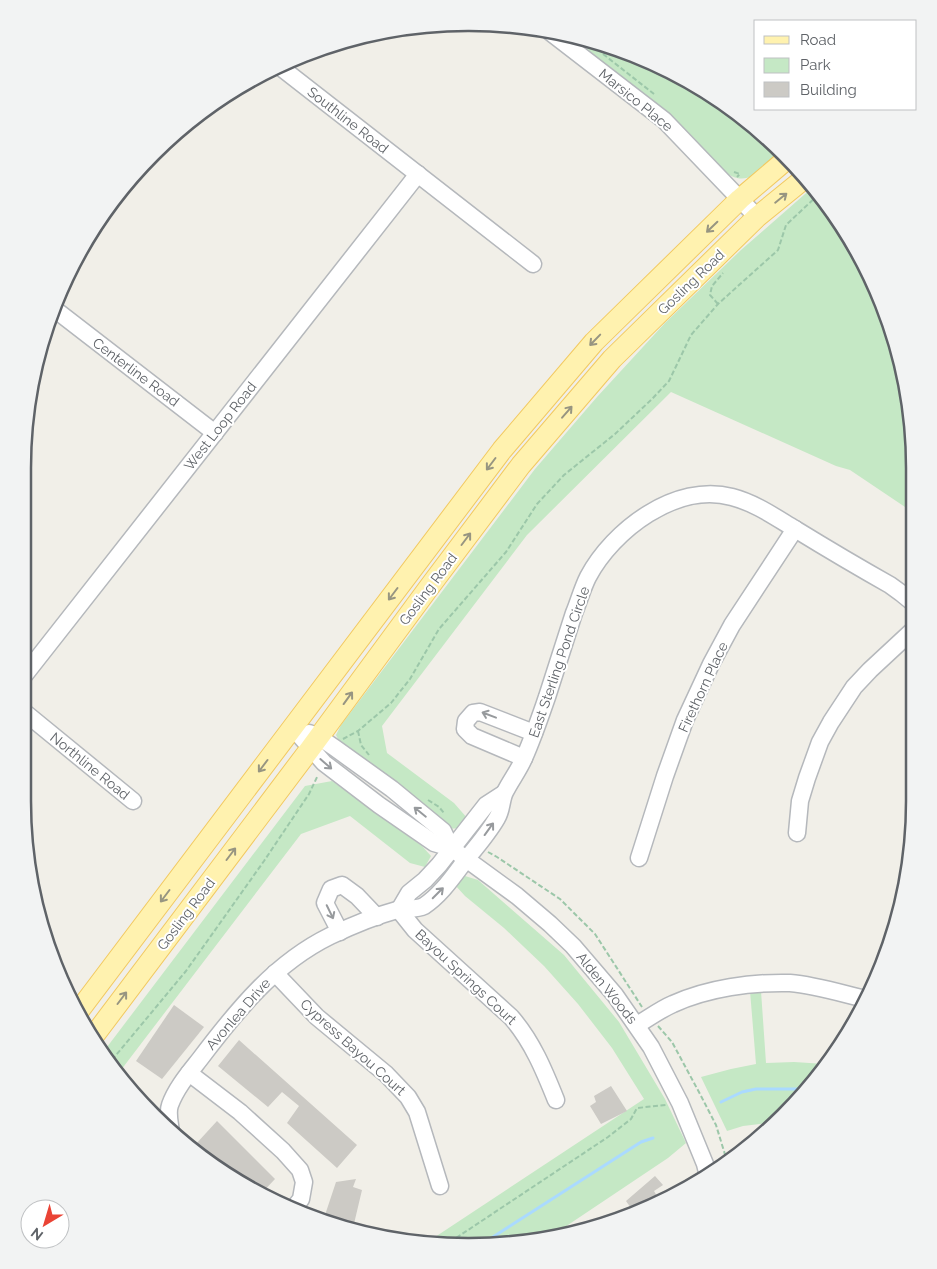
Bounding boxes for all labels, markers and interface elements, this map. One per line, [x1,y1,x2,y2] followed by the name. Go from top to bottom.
[754,20,917,110] legend
[800,31,836,49] text: Road
[800,56,831,74] text: Park
[596,65,676,135] street label: Marsico Place
[800,81,857,99] text: Building
[304,83,392,157] street label: Southline Road
[774,192,787,203] one-way arrow
[705,221,718,233] one-way arrow
[655,246,727,318] street label: Gosling Road
[90,334,182,410] street label: Centerline Road
[589,334,601,347] one-way arrow
[181,379,259,473] street label: West Loop Road
[561,405,572,418] one-way arrow
[485,457,496,470] one-way arrow
[460,533,471,546] one-way arrow
[396,550,460,628] street label: Gosling Road
[526,584,592,740] street label: East Sterling Pond Circle
[387,587,398,600] one-way arrow
[675,639,731,735] street label: Firethorn Place
[343,691,353,705] one-way arrow
[482,710,497,719] one-way arrow
[47,729,133,803] street label: Northline Road
[319,758,332,769] one-way arrow
[258,759,269,772] one-way arrow
[414,806,427,817] one-way arrow
[484,822,494,836] one-way arrow
[226,847,236,861] one-way arrow
[154,875,218,953] street label: Gosling Road
[432,887,444,899] one-way arrow
[160,889,170,903] one-way arrow
[326,904,335,919] one-way arrow
[412,926,520,1028] street label: Bayou Springs Court
[573,949,641,1027] street label: Alden Woods
[203,975,273,1053] street label: Avonlea Drive
[117,992,128,1005] one-way arrow
[297,996,409,1099] street label: Cypress Bayou Court
[20,1199,70,1249] north arrow
[28,1225,46,1244] text: N

